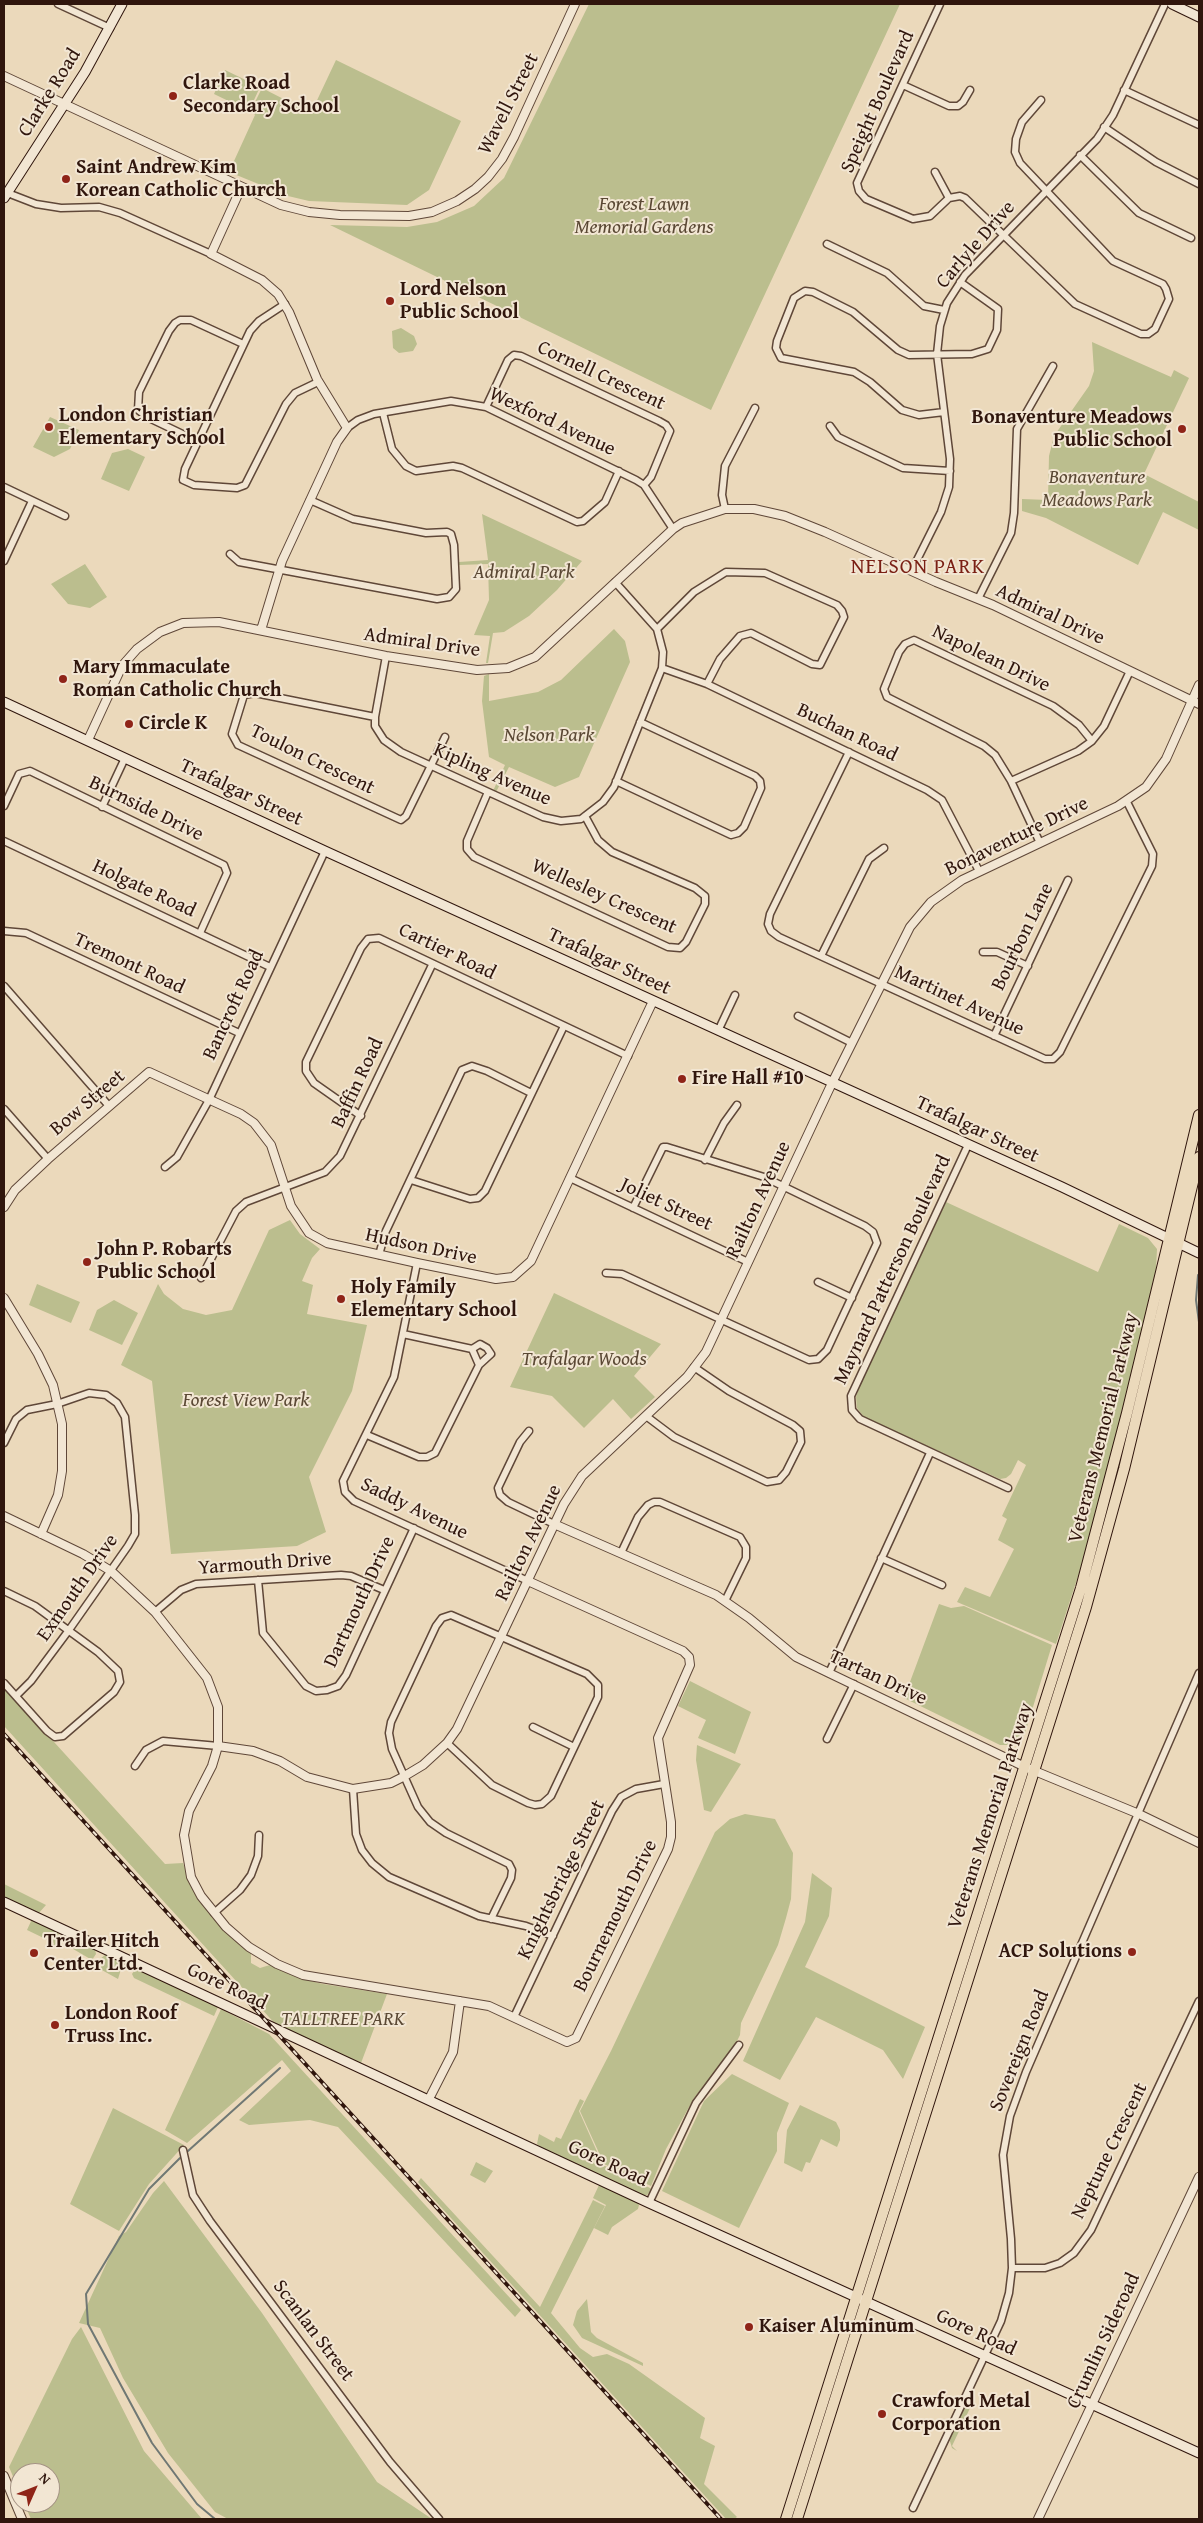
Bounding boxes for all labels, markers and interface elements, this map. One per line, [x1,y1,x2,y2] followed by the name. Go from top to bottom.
[836,27,920,177] street label: Speight Boulevard
[13,44,87,142] street label: Clarke Road
[473,49,545,159] street label: Wavell Street
[183,72,339,119] place label: Clarke Road Secondary School
[167,90,179,102] marker: Clarke Road Secondary School
[76,156,286,203] place label: Saint Andrew Kim Korean Catholic Church
[60,173,72,185] marker: Saint Andrew Kim Korean Catholic Church
[574,193,714,240] park label: Forest Lawn Memorial Gardens
[931,196,1021,294] street label: Carlyle Drive
[400,278,519,325] place label: Lord Nelson Public School
[384,295,396,307] marker: Lord Nelson Public School
[533,336,669,416] street label: Cornell Crescent
[485,382,619,462] street label: Wexford Avenue
[59,404,225,451] place label: London Christian Elementary School
[972,406,1172,453] place label: Bonaventure Meadows Public School
[43,421,55,433] marker: London Christian Elementary School
[1176,423,1188,435] marker: Bonaventure Meadows Public School
[1042,466,1152,513] park label: Bonaventure Meadows Park
[849,555,987,581] district label: NELSON PARK
[473,561,575,585] park label: Admiral Park
[992,579,1108,651] street label: Admiral Drive
[928,620,1054,698] street label: Napolean Drive
[362,623,482,663] street label: Admiral Drive
[73,656,282,703] place label: Mary Immaculate Roman Catholic Church
[57,673,69,685] marker: Mary Immaculate Roman Catholic Church
[793,698,901,768] street label: Buchan Road
[139,712,207,736] place label: Circle K
[123,718,135,730] marker: Circle K
[246,719,378,801] street label: Toulon Crescent
[504,724,594,748] park label: Nelson Park
[429,738,555,812] street label: Kipling Avenue
[176,754,306,832] street label: Trafalgar Street
[85,771,207,847] street label: Burnside Drive
[941,792,1093,882] street label: Bonaventure Drive
[528,854,680,940] street label: Wellesley Crescent
[89,855,199,923] street label: Holgate Road
[987,879,1059,995] street label: Bourbon Lane
[395,918,499,986] street label: Cartier Road
[544,923,674,1001] street label: Trafalgar Street
[70,928,188,1000] street label: Tremont Road
[198,946,270,1064] street label: Bancroft Road
[890,960,1028,1042] street label: Martinet Avenue
[327,1034,389,1132] street label: Baffin Road
[46,1065,130,1141] street label: Bow Street
[692,1067,804,1091] place label: Fire Hall #10
[676,1073,688,1085] marker: Fire Hall #10
[912,1091,1042,1169] street label: Trafalgar Street
[721,1138,797,1262] street label: Railton Avenue
[829,1151,957,1389] street label: Maynard Patterson Boulevard
[616,1173,716,1237] street label: Joliet Street
[363,1223,479,1271] street label: Hudson Drive
[97,1238,232,1285] place label: John P. Robarts Public School
[81,1256,93,1268] marker: John P. Robarts Public School
[351,1276,517,1323] place label: Holy Family Elementary School
[335,1293,347,1305] marker: Holy Family Elementary School
[1064,1310,1144,1546] street label: Veterans Memorial Parkway
[521,1348,647,1372] park label: Trafalgar Woods
[183,1389,309,1413] park label: Forest View Park
[356,1473,472,1545] street label: Saddy Avenue
[490,1481,568,1605] street label: Railton Avenue
[32,1530,124,1646] street label: Exmouth Drive
[319,1533,401,1671] street label: Dartmouth Drive
[198,1547,332,1581] street label: Yarmouth Drive
[825,1645,931,1711] street label: Tartan Drive
[943,1700,1039,1932] street label: Veterans Memorial Parkway
[513,1797,611,1963] street label: Knightsbridge Street
[569,1836,663,1996] street label: Bournemouth Drive
[44,1930,159,1977] place label: Trailer Hitch Center Ltd.
[999,1940,1122,1964] place label: ACP Solutions
[1126,1946,1138,1958] marker: ACP Solutions
[28,1947,40,1959] marker: Trailer Hitch Center Ltd.
[183,1958,271,2016] street label: Gore Road
[985,1987,1055,2115] street label: Sovereign Road
[65,2002,177,2049] place label: London Roof Truss Inc.
[281,2008,405,2032] park label: TALLTREE PARK
[49,2019,61,2031] marker: London Roof Truss Inc.
[1067,2079,1153,2223] street label: Neptune Crescent
[564,2135,652,2193] street label: Gore Road
[1062,2269,1146,2413] street label: Crumlin Sideroad
[267,2276,359,2386] street label: Scanlan Street
[932,2304,1020,2362] street label: Gore Road
[759,2315,914,2339] place label: Kaiser Aluminum
[743,2321,755,2333] marker: Kaiser Aluminum
[892,2390,1030,2437] place label: Crawford Metal Corporation
[876,2408,888,2420] marker: Crawford Metal Corporation
[10,2463,60,2513] north arrow
[35,2468,56,2489] text: N

